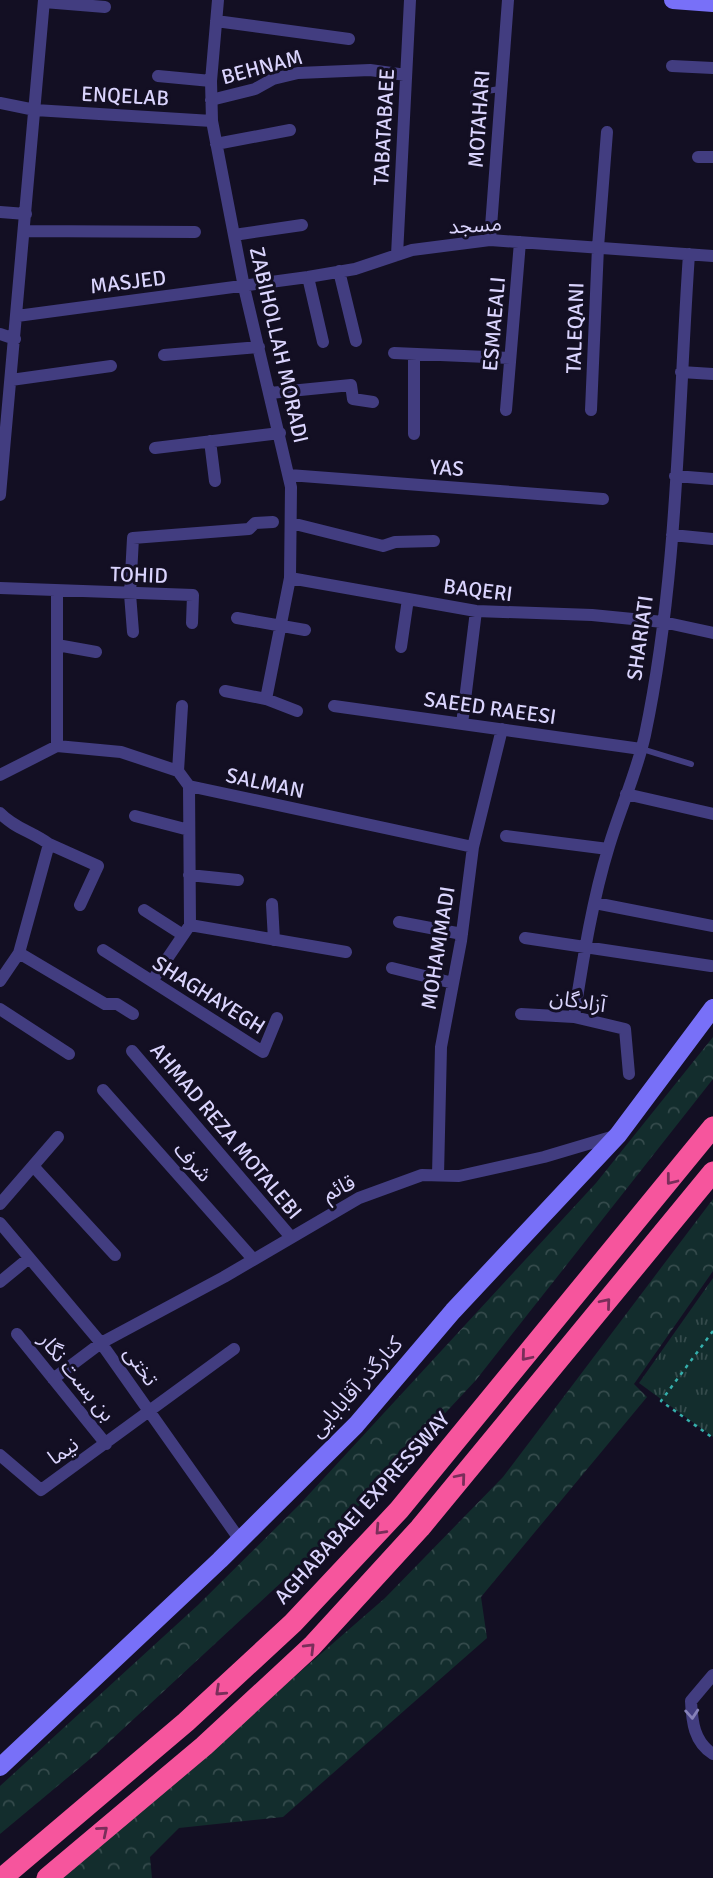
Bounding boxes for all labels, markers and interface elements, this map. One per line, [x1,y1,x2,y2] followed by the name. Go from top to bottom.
[219,44,305,90] street label: BEHNAM
[368,68,400,186] street label: TABATABAEE
[463,69,495,169] street label: MOTAHARI
[80,81,170,111] street label: ENQELAB
[447,210,503,240] street label: مسجد
[244,244,314,446] street label: ZABIHOLLAH MORADI
[89,264,167,300] street label: MASJED
[477,276,511,372] street label: ESMAEALI
[560,282,590,374] street label: TALEQANI
[429,454,465,482] street label: YAS
[110,561,168,589] street label: TOHID
[442,573,514,607] street label: BAQERI
[621,594,659,682] street label: SHARIATI
[422,686,558,730] street label: SAEED RAEESI
[223,762,307,804] street label: SALMAN
[415,885,461,1011] street label: MOHAMMADI
[148,950,270,1040] street label: SHAGHAYEGH
[548,984,609,1018] street label: آزادگان
[145,1037,307,1225] street label: AHMAD REZA MOTALEBI
[168,1137,218,1187] street label: شرف
[318,1169,360,1209] street label: قائم
[666,1173,679,1185] one-way arrow
[598,1299,610,1312] one-way arrow
[33,1327,121,1427] street label: بن بست نگار
[304,1331,408,1443] street label: کنارگذر آقابابایی
[118,1341,164,1391] street label: تختی
[522,1347,534,1360] one-way arrow
[269,1406,456,1610] street label: AGHABABAEI EXPRESSWAY
[43,1431,83,1471] street label: نیما
[453,1474,465,1487] one-way arrow
[376,1522,388,1535] one-way arrow
[301,1644,314,1657] one-way arrow
[215,1683,228,1696] one-way arrow
[684,1709,699,1720] one-way arrow
[95,1827,107,1840] one-way arrow

